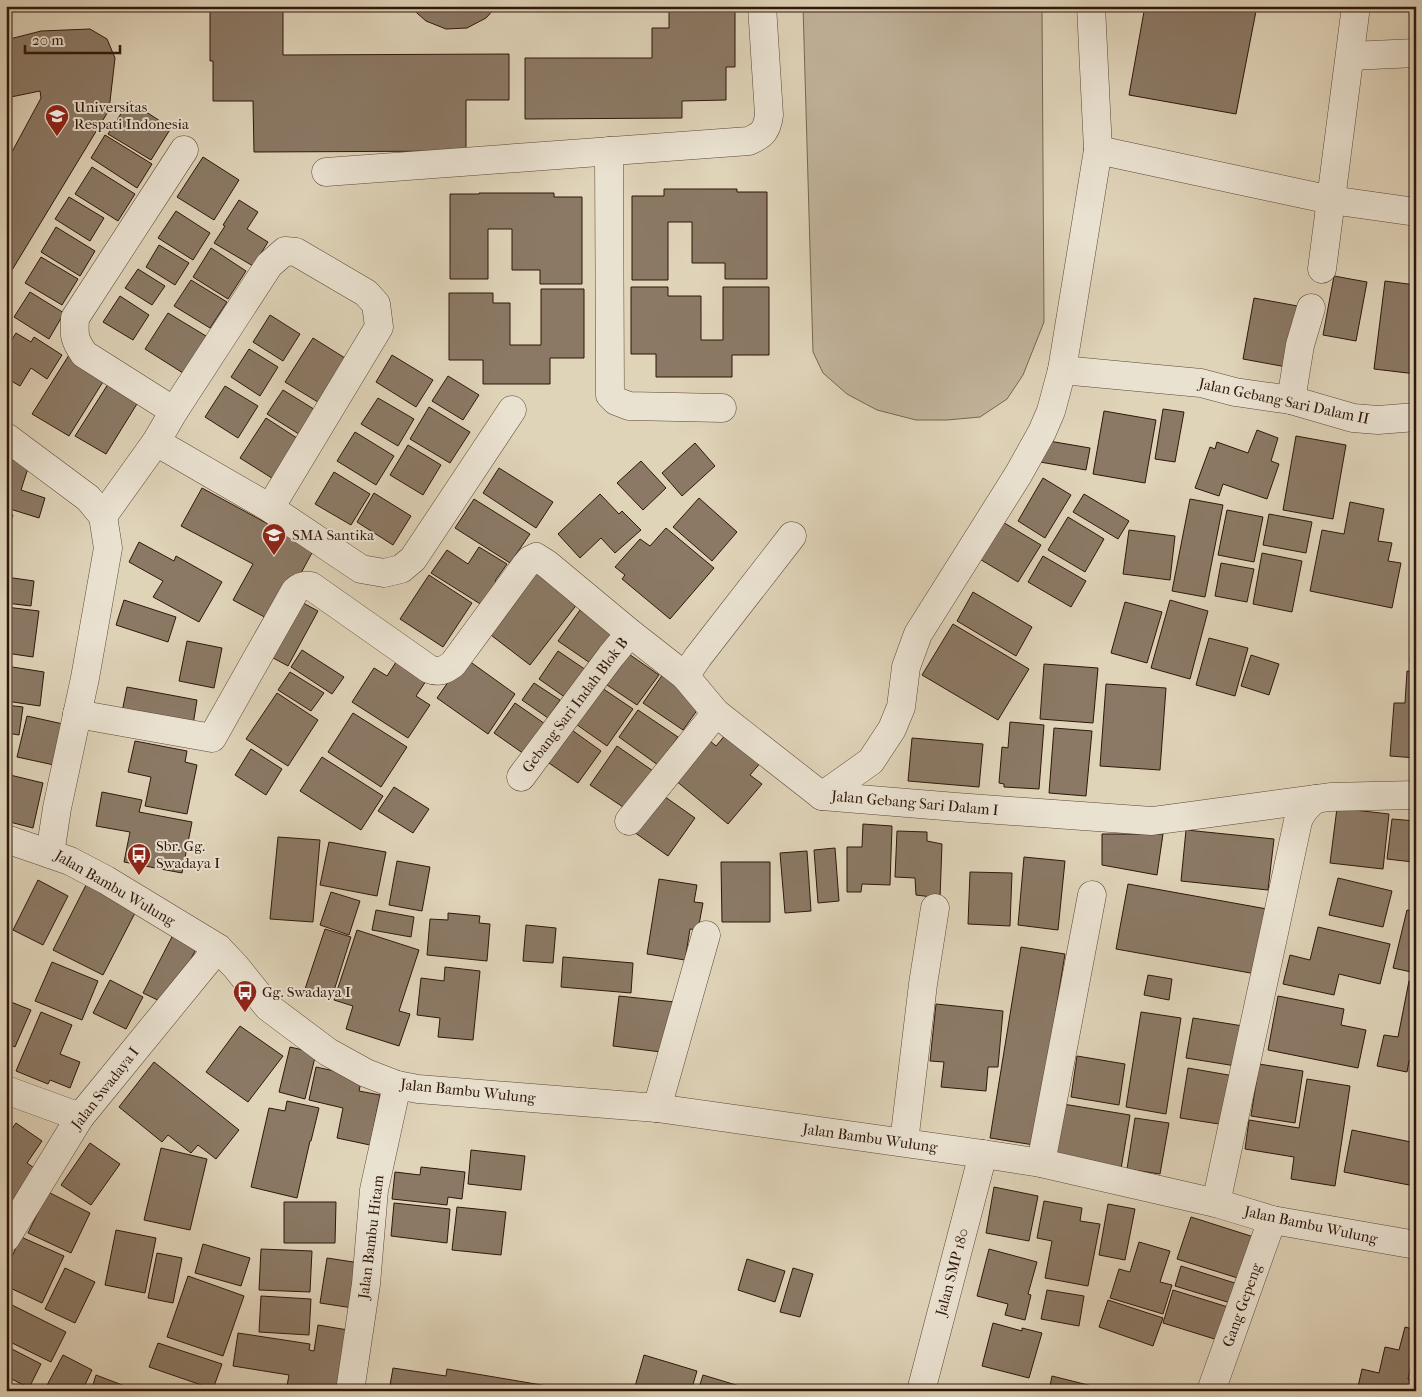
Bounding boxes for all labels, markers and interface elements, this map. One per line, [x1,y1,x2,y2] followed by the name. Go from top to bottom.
[25,22,120,54] scale bar
[32,31,64,49] text: 20 m
[74,98,190,133] place label: Universitas Respati Indonesia
[44,103,70,137] school or university icon: Universitas Respati Indonesia
[1196,374,1371,428] street label: Jalan Gebang Sari Dalam II
[261,522,287,556] school or university icon: SMA Santika
[292,526,375,544] place label: SMA Santika
[518,634,632,776] street label: Gebang Sari Indah Blok B
[830,787,999,819] street label: Jalan Gebang Sari Dalam I
[156,837,220,872] place label: Sbr. Gg. Swadaya I
[126,842,152,876] bus stop icon: Sbr. Gg. Swadaya I
[51,846,179,930] street label: Jalan Bambu Wulung
[232,979,258,1013] bus stop icon: Gg. Swadaya I
[262,983,351,1001] place label: Gg. Swadaya I
[67,1043,143,1133] street label: Jalan Swadaya I
[398,1075,538,1107] street label: Jalan Bambu Wulung
[800,1119,940,1157] street label: Jalan Bambu Wulung
[354,1173,388,1301] street label: Jalan Bambu Hitam
[1242,1202,1380,1248] street label: Jalan Bambu Wulung
[931,1226,972,1319] street label: Jalan SMP 180
[1219,1260,1266,1349] street label: Gang Gepeng

